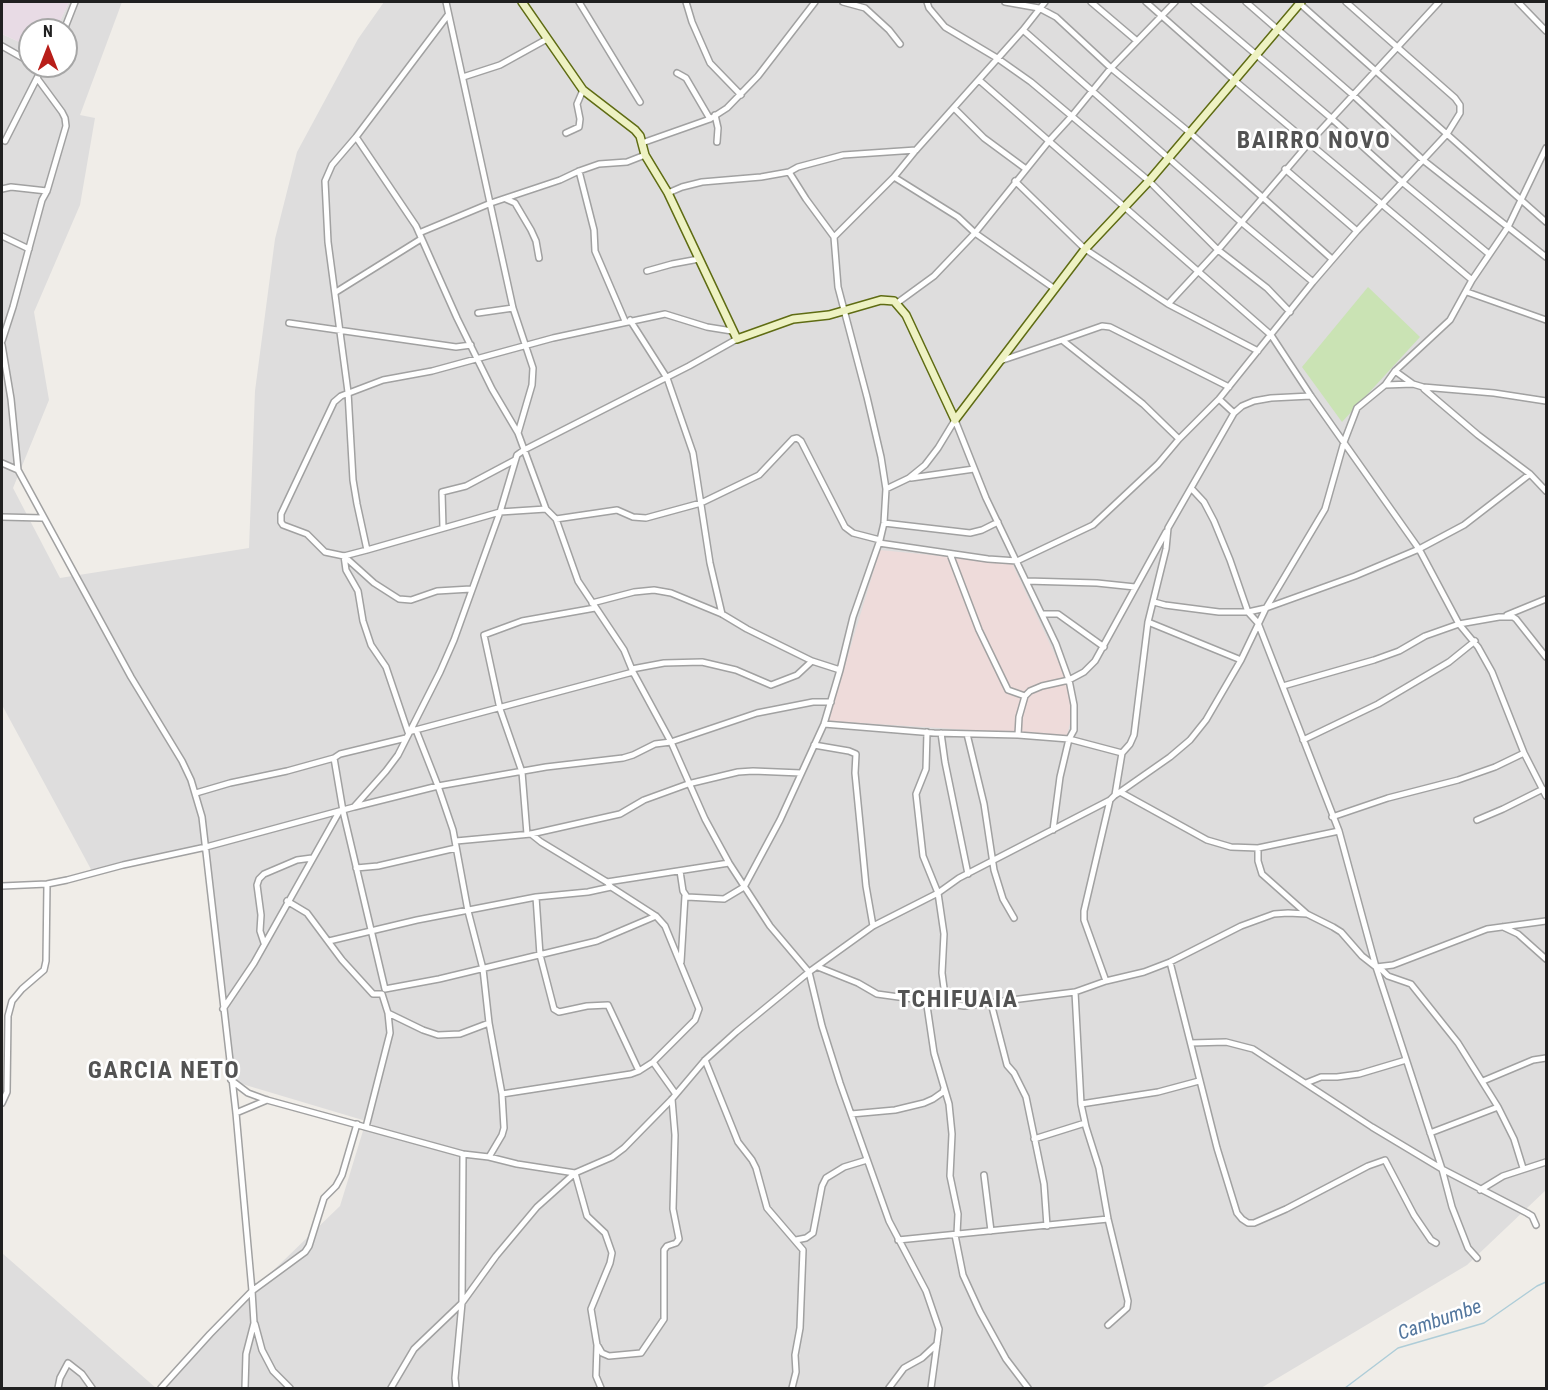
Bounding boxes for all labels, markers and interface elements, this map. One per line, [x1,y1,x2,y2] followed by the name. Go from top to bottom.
[18,18,78,78] north arrow
[43,22,53,41] text: N
[1237,128,1391,156] district label: BAIRRO NOVO
[897,987,1019,1015] district label: TCHIFUAIA
[88,1058,240,1086] district label: GARCIA NETO
[1395,1295,1485,1347] water label: Cambumbe

